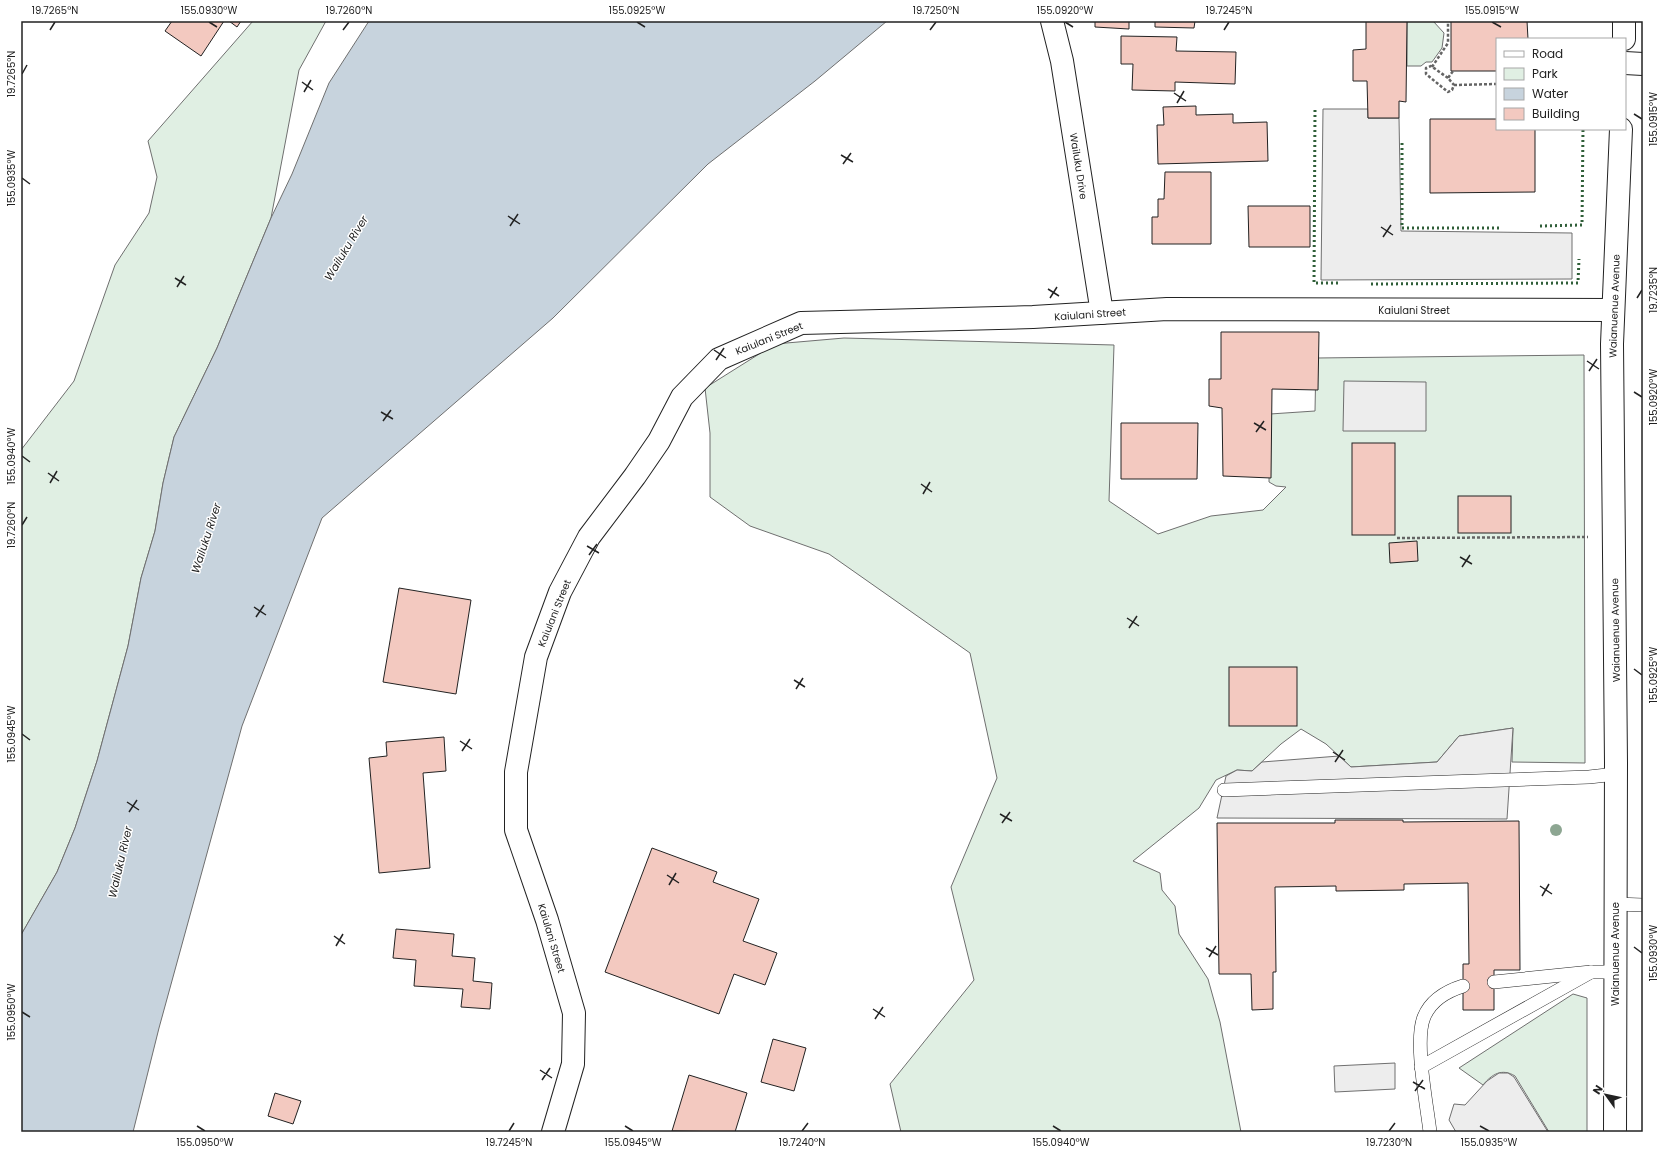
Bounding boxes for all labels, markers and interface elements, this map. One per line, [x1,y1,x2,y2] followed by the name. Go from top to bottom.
[32,3,78,18] text: 19.7265°N
[181,3,237,18] text: 155.0930°W
[326,3,372,18] text: 19.7260°N
[609,3,665,18] text: 155.0925°W
[913,3,959,18] text: 19.7250°N
[1037,3,1093,18] text: 155.0920°W
[1206,3,1252,18] text: 19.7245°N
[1465,3,1519,18] text: 155.0915°W
[1496,38,1626,130] legend
[1532,45,1563,62] text: Road
[4,51,19,97] text: 19.7265°N
[1532,65,1559,82] text: Park
[1532,85,1569,102] text: Water
[1646,92,1661,146] text: 155.0915°W
[1532,105,1580,122] text: Building
[1066,132,1091,200] street label: Wailuku Drive
[4,150,19,206] text: 155.0935°W
[320,212,372,283] water label: Wailuku River
[1605,254,1624,358] street label: Waianuenue Avenue
[1646,267,1661,313] text: 19.7235°N
[1378,303,1450,318] street label: Kaiulani Street
[1054,304,1127,324] street label: Kaiulani Street
[733,318,806,359] street label: Kaiulani Street
[1646,369,1661,425] text: 155.0920°W
[4,427,19,484] text: 155.0940°W
[187,500,225,575] water label: Wailuku River
[4,502,19,548] text: 19.7260°N
[534,577,575,649] street label: Kaiulani Street
[1607,578,1624,682] street label: Waianuenue Avenue
[1646,647,1661,703] text: 155.0925°W
[4,705,19,762] text: 155.0945°W
[104,824,136,899] water label: Wailuku River
[534,902,569,975] street label: Kaiulani Street
[1608,902,1623,1006] street label: Waianuenue Avenue
[1646,925,1661,981] text: 155.0930°W
[4,983,19,1040] text: 155.0950°W
[1586,1075,1626,1115] north arrow
[1589,1082,1607,1097] text: N
[177,1135,234,1150] text: 155.0950°W
[486,1135,532,1150] text: 19.7245°N
[605,1135,662,1150] text: 155.0945°W
[779,1135,825,1150] text: 19.7240°N
[1033,1135,1090,1150] text: 155.0940°W
[1366,1135,1412,1150] text: 19.7230°N
[1461,1135,1517,1150] text: 155.0935°W

